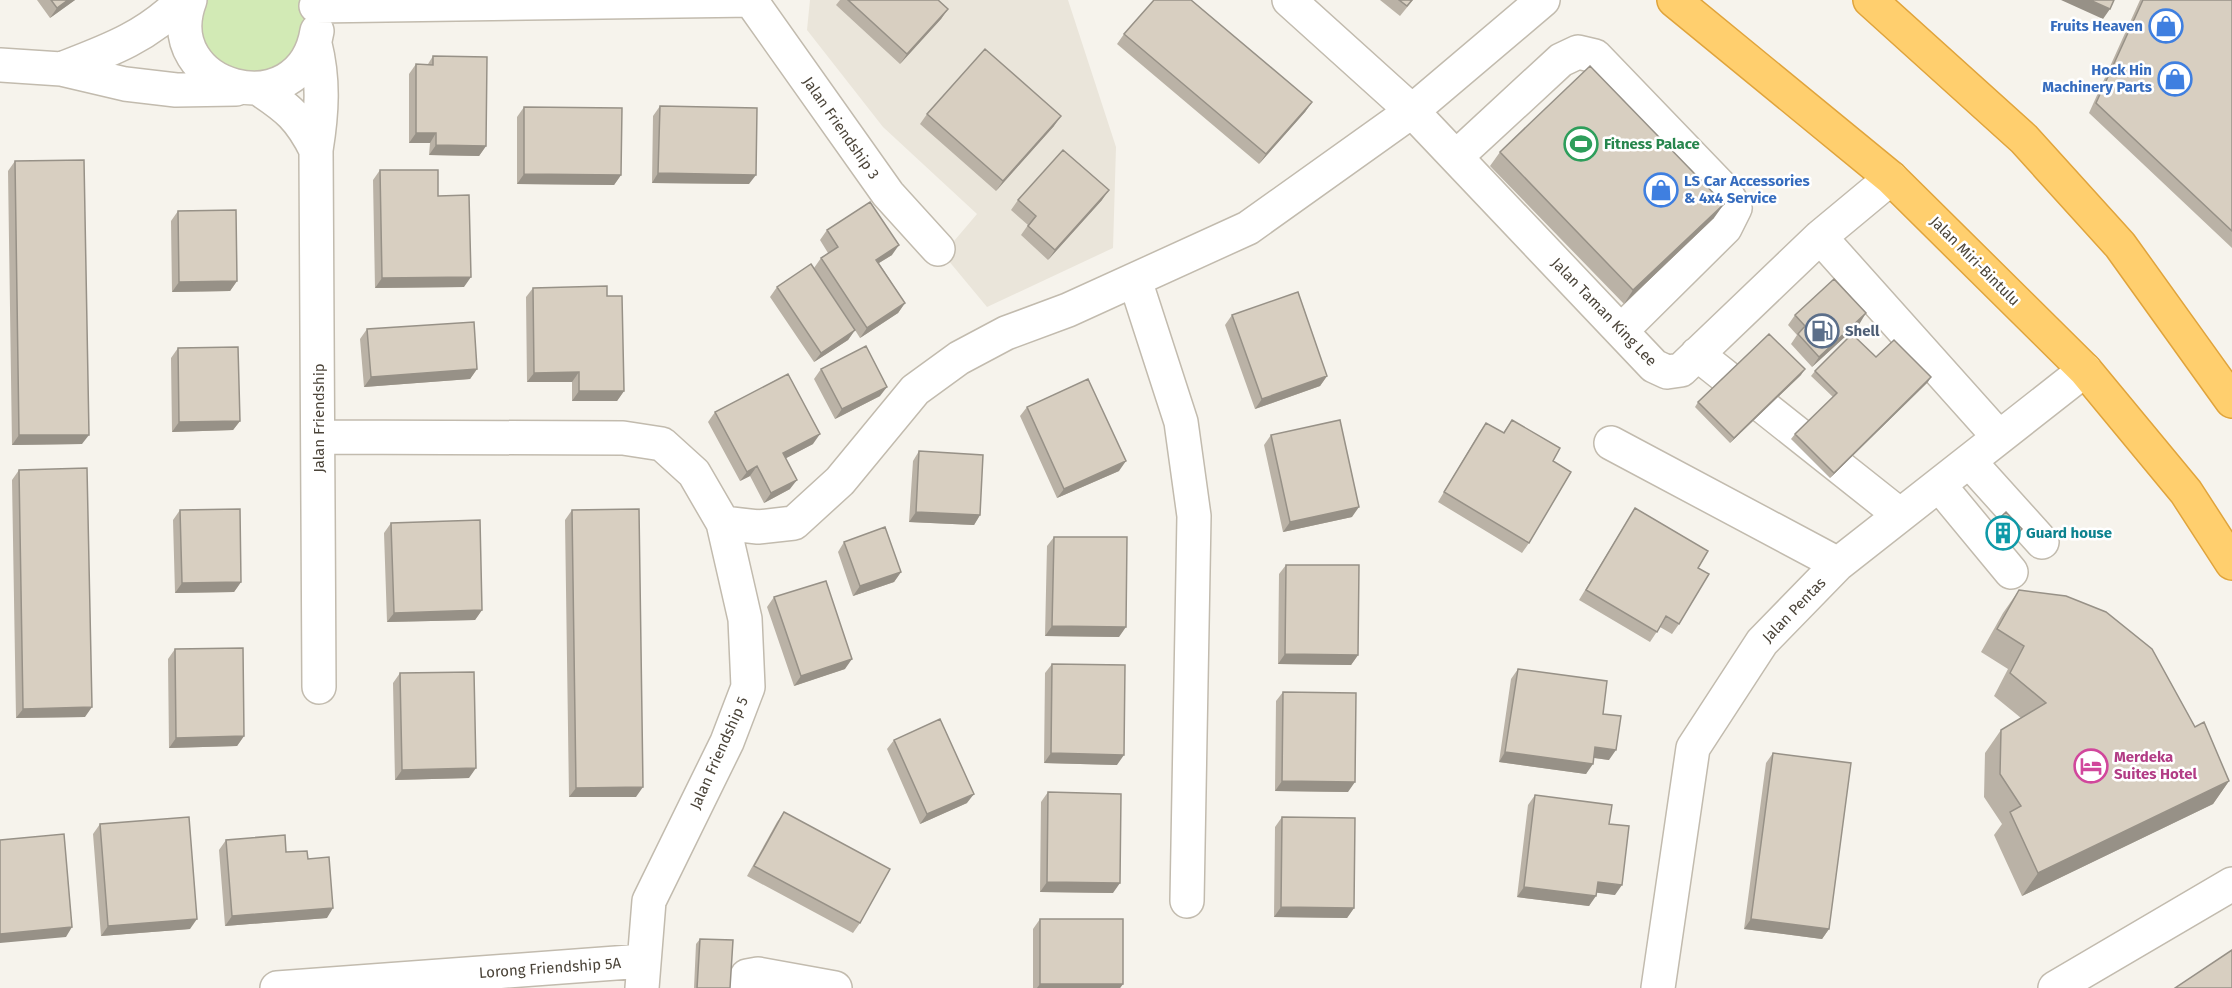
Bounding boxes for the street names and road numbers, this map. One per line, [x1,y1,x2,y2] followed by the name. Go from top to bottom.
[799,73,883,183] street label: Jalan Friendship 3
[1926,212,2024,310] street label: Jalan Miri-Bintulu
[1548,254,1660,370] street label: Jalan Taman King Lee
[310,363,328,473] street label: Jalan Friendship
[1759,574,1829,646] street label: Jalan Pentas
[686,694,752,812] street label: Jalan Friendship 5
[478,954,622,982] street label: Lorong Friendship 5A

